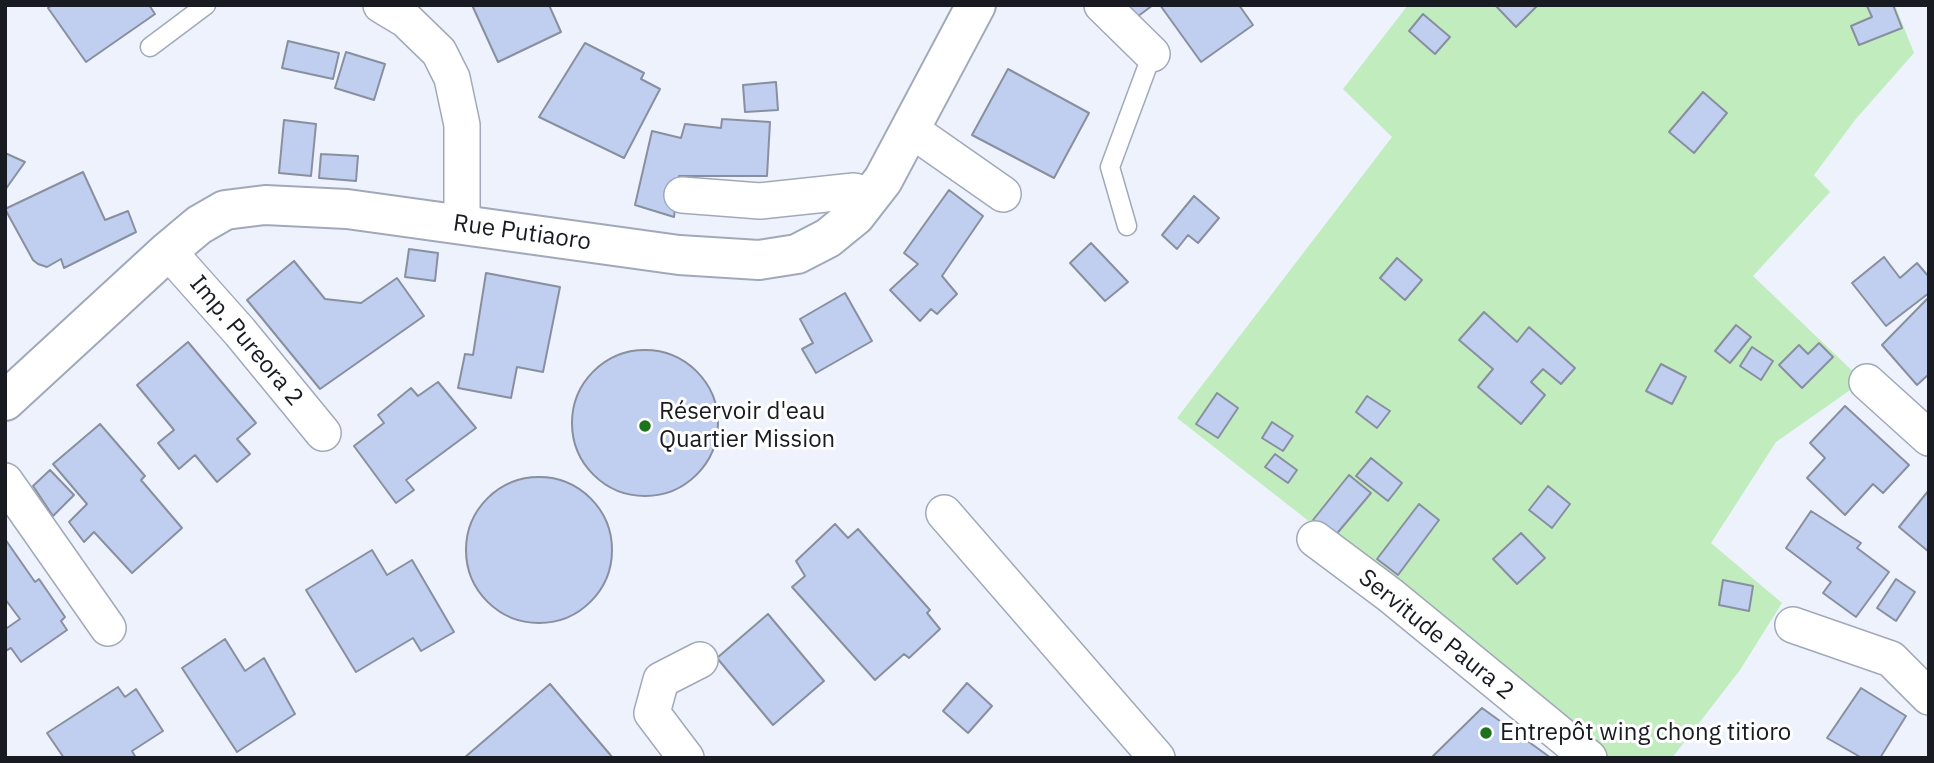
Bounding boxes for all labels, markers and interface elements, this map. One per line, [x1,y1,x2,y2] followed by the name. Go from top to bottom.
[451,209,593,257] street label: Rue Putiaoro
[183,270,309,412] street label: Imp. Pureora 2
[659,398,835,454] place label: Réservoir d'eau Quartier Mission
[637,418,653,434] marker: Réservoir d'eau Quartier Mission
[1353,564,1519,706] street label: Servitude Paura 2
[1500,719,1791,747] place label: Entrepôt wing chong titioro
[1478,725,1494,741] marker: Entrepôt wing chong titioro

